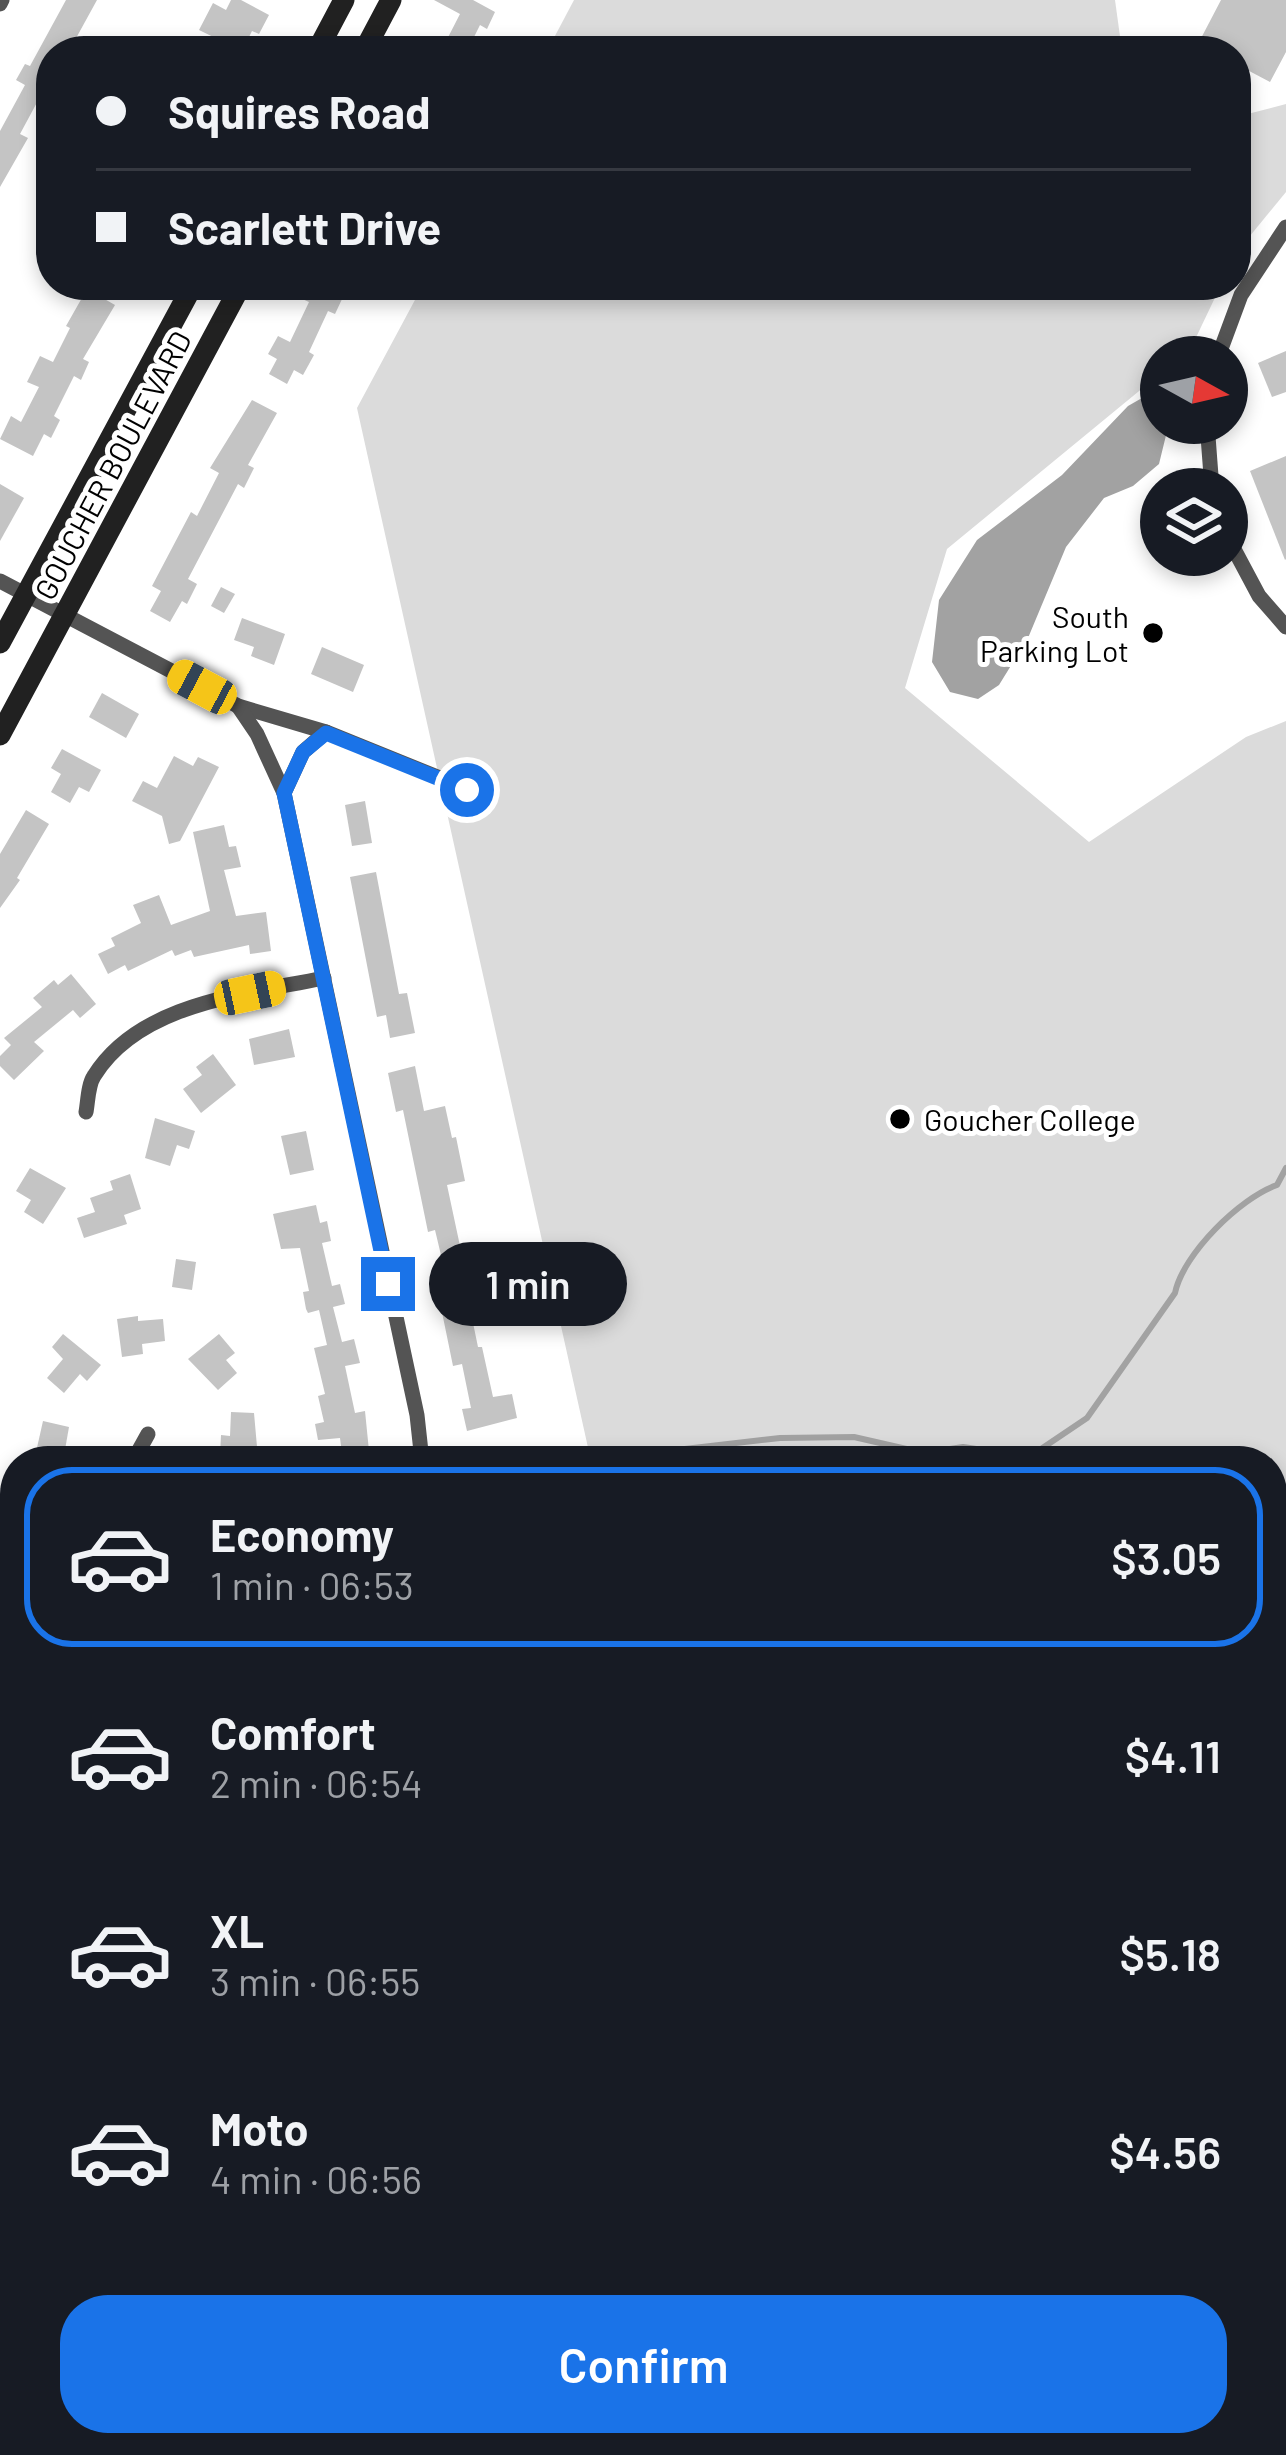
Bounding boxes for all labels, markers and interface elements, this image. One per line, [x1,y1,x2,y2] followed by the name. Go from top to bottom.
[168,84,430,138] text: Squires Road
[168,200,441,254] text: Scarlett Drive
[26,325,198,605] street label: GOUCHER BOULEVARD
[1140,336,1248,444] north arrow
[1140,336,1248,576] map controls
[1140,468,1248,576] button: layers
[980,598,1129,668] place label: South Parking Lot
[1140,620,1166,646] marker: South Parking Lot
[162,654,242,720] car
[440,763,494,817] route start
[211,968,289,1018] car
[924,1101,1136,1137] place label: Goucher College
[887,1106,913,1132] marker: Goucher College
[430,1242,628,1326] callout: 1 min
[361,1257,415,1311] route end
[485,1260,571,1307] text: 1 min
[66,1503,174,1611] icon: car
[210,1507,394,1561] text: Economy
[1111,1530,1221,1584] text: $3.05
[210,1561,414,1608] text: 1 min · 06:53
[66,1701,174,1809] icon: car
[210,1705,376,1759] text: Comfort
[1125,1728,1221,1782] text: $4.11
[210,1759,423,1806] text: 2 min · 06:54
[66,1899,174,2007] icon: car
[210,1903,264,1957] text: XL
[1119,1926,1221,1980] text: $5.18
[210,1957,420,2004] text: 3 min · 06:55
[66,2097,174,2205] icon: car
[210,2101,308,2155] text: Moto
[1109,2124,1221,2178] text: $4.56
[210,2155,422,2202] text: 4 min · 06:56
[60,2295,1227,2433] button: Confirm

